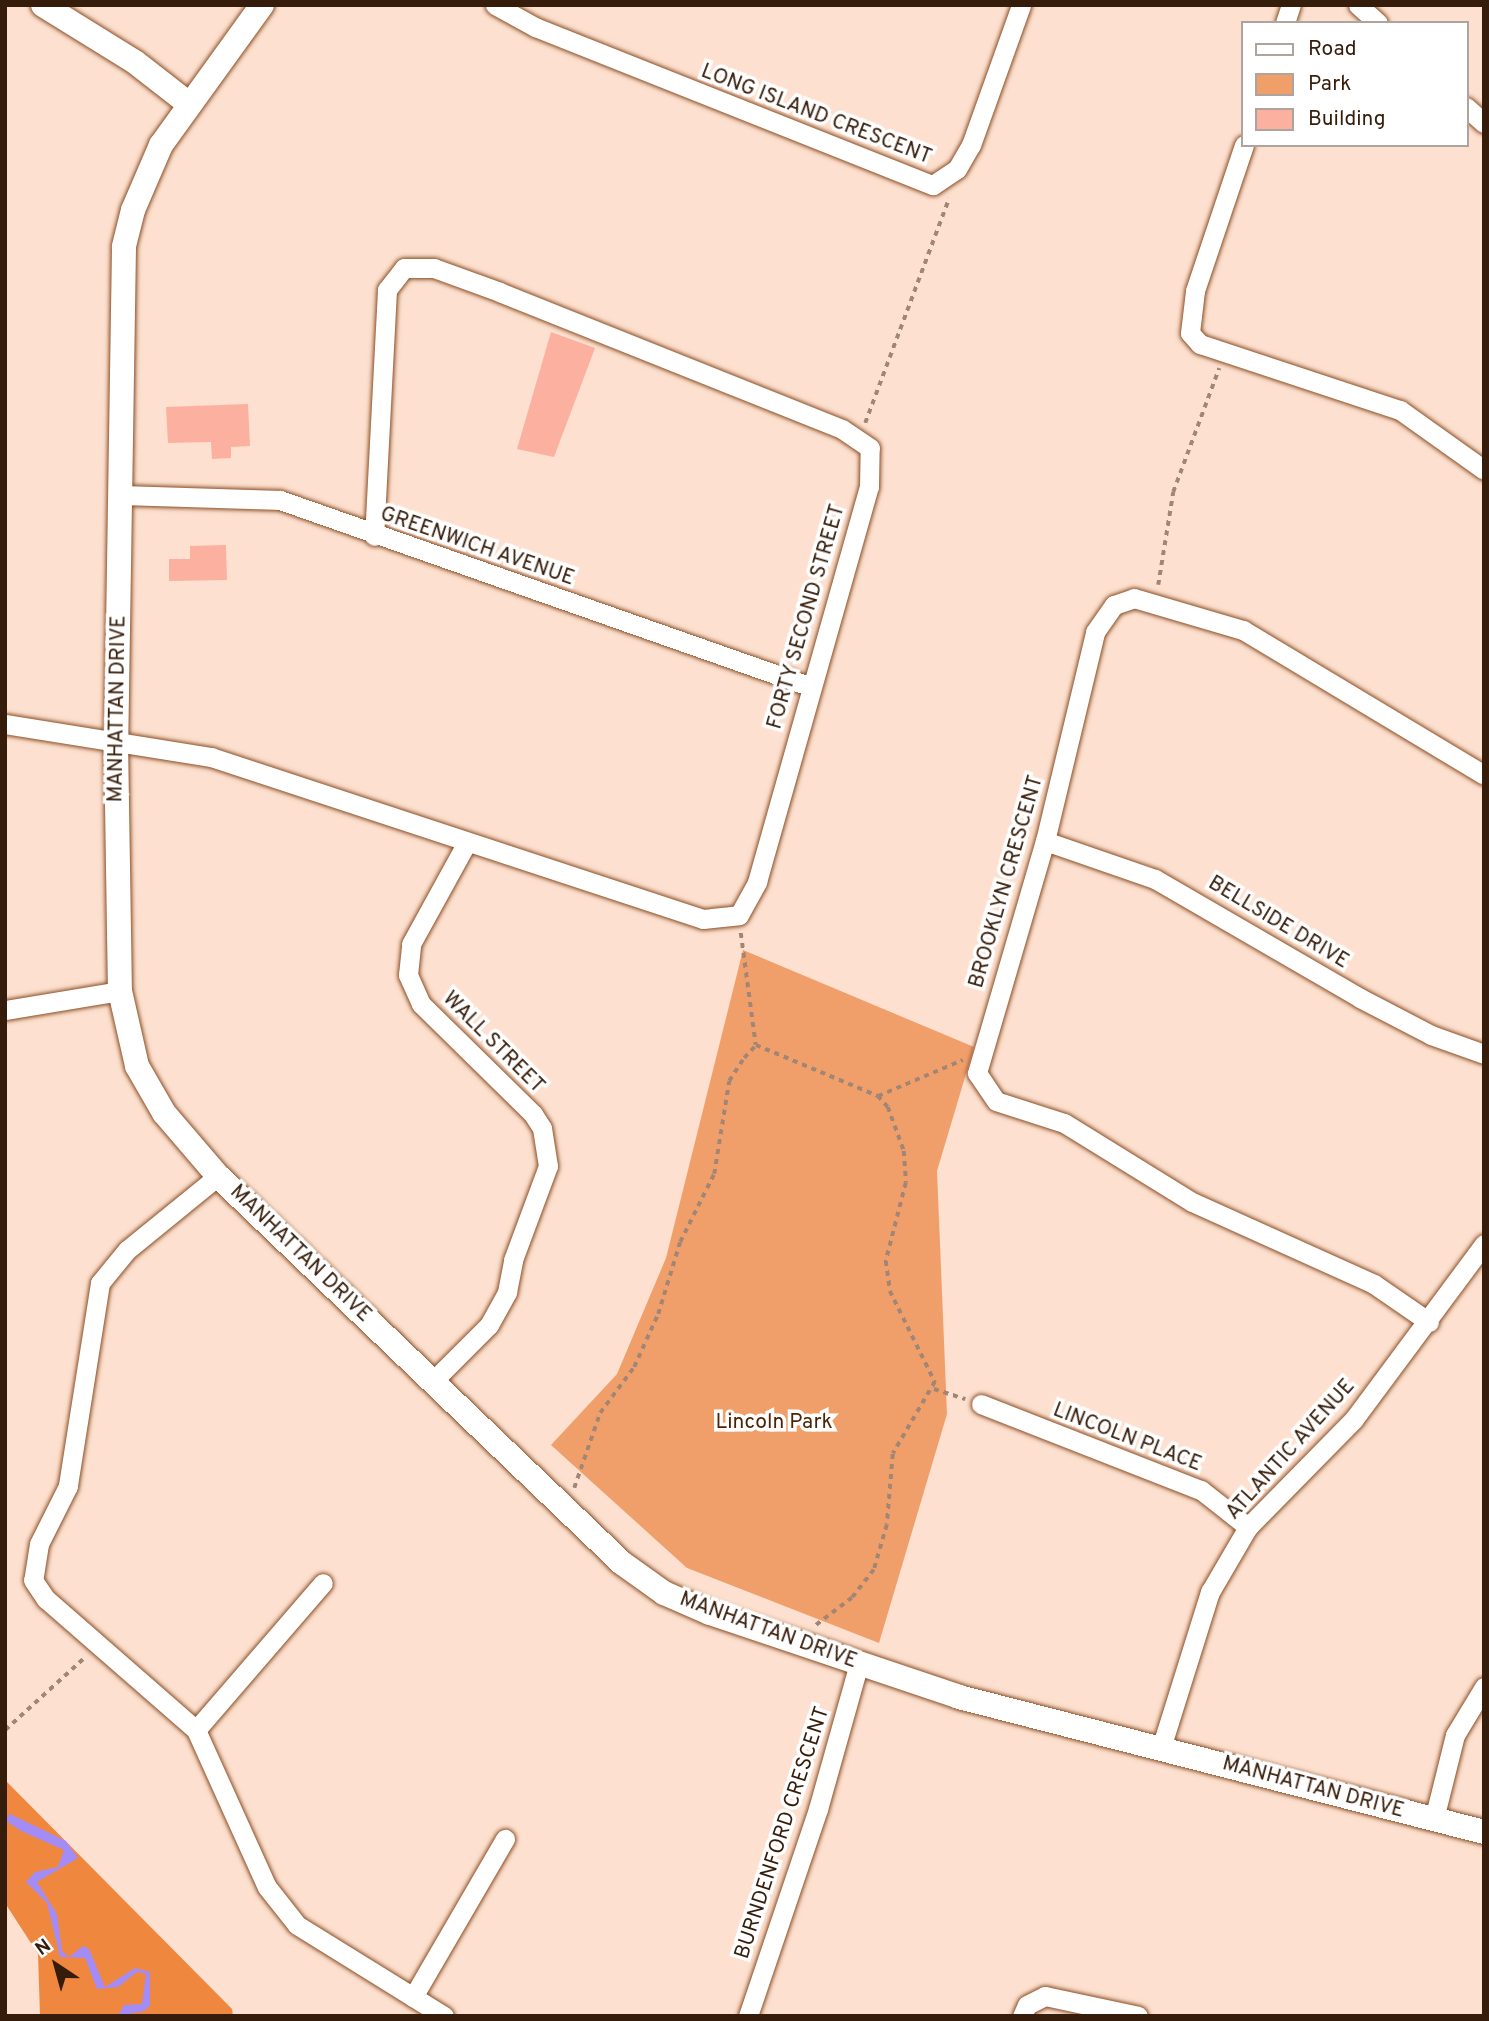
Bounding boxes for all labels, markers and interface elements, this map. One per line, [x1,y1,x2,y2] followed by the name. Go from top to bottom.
[1240,21,1468,147] legend
[1308,36,1357,63] text: Road
[697,59,935,171] street label: LONG ISLAND CRESCENT
[1308,71,1351,98] text: Park
[1308,106,1386,133] text: Building
[763,501,851,733] street label: FORTY SECOND STREET
[376,502,578,592] street label: GREENWICH AVENUE
[104,615,132,803] street label: MANHATTAN DRIVE
[965,773,1049,991] street label: BROOKLYN CRESCENT
[1203,871,1353,975] street label: BELLSIDE DRIVE
[437,987,549,1099] street label: WALL STREET
[224,1180,376,1328] street label: MANHATTAN DRIVE
[1221,1374,1361,1526] street label: ATLANTIC AVENUE
[1049,1398,1205,1478] street label: LINCOLN PLACE
[715,1410,833,1436] park label: Lincoln Park
[676,1587,860,1675] street label: MANHATTAN DRIVE
[730,1704,836,1962] street label: BURNDENFORD CRESCENT
[1219,1752,1407,1824] street label: MANHATTAN DRIVE
[21,1930,91,2000] north arrow
[31,1934,56,1962] text: N

